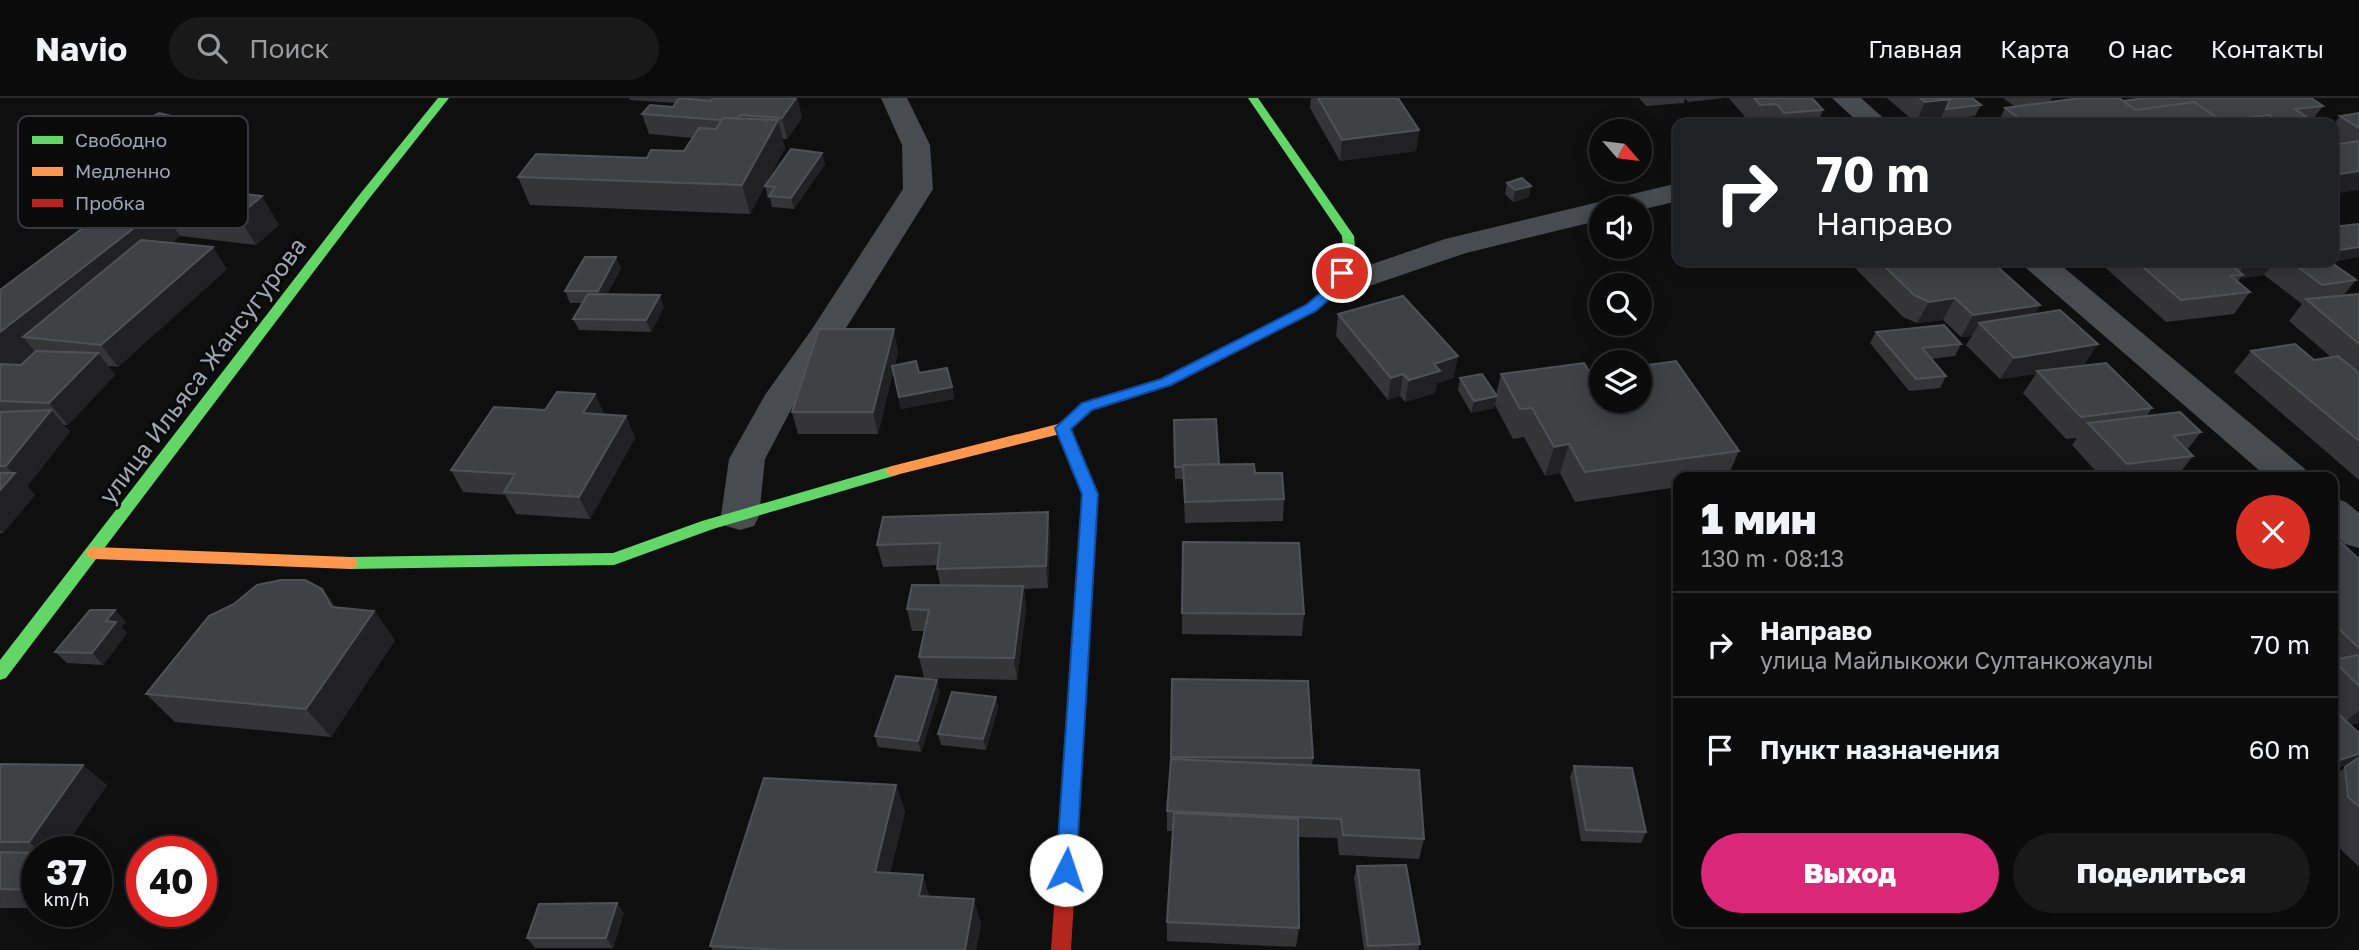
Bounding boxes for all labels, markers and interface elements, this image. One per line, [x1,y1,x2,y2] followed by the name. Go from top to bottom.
[169,17,659,80] search box
[35,29,127,68] text: Navio
[193,29,231,67] icon: search
[249,33,329,64] text: Поиск
[1868,34,1962,63] text: Главная
[2000,34,2070,63] text: Карта
[2108,34,2173,63] text: О нас
[2211,34,2324,63] text: Контакты
[18,116,248,228] legend
[1589,119,1652,182] north arrow
[1589,119,1652,413] map controls
[75,128,167,151] text: Свободно
[1816,144,1930,203] text: 70 m
[1701,147,1792,238] icon: right
[75,159,171,182] text: Медленно
[75,191,145,214] text: Пробка
[1589,196,1652,259] button: sound
[1816,204,1953,242] text: Направо
[92,231,311,509] street label: улица Ильяса Жансугурова
[1312,243,1372,303] pin
[1323,254,1361,292] icon: arrive
[1589,273,1652,336] button: search
[1589,350,1652,413] button: layers
[1701,493,1817,543] text: 1 мин
[2236,495,2310,569] button: close
[1701,544,1844,572] text: 130 m · 08:13
[1760,615,1872,646] text: Направо
[1701,626,1739,664] icon: right
[2251,629,2310,660] text: 70 m
[1760,646,2153,674] text: улица Майлыкожи Султанкожаулы
[1701,731,1739,769] icon: arrive
[1760,734,2000,765] text: Пункт назначения
[2249,734,2310,765] text: 60 m
[1029,833,1103,907] position arrow
[1701,833,1999,913] button: Выход
[2013,833,2310,913] button: Поделиться
[126,836,217,927] speed limit sign: 40
[46,851,87,893] text: 37
[44,888,89,910] text: km/h

